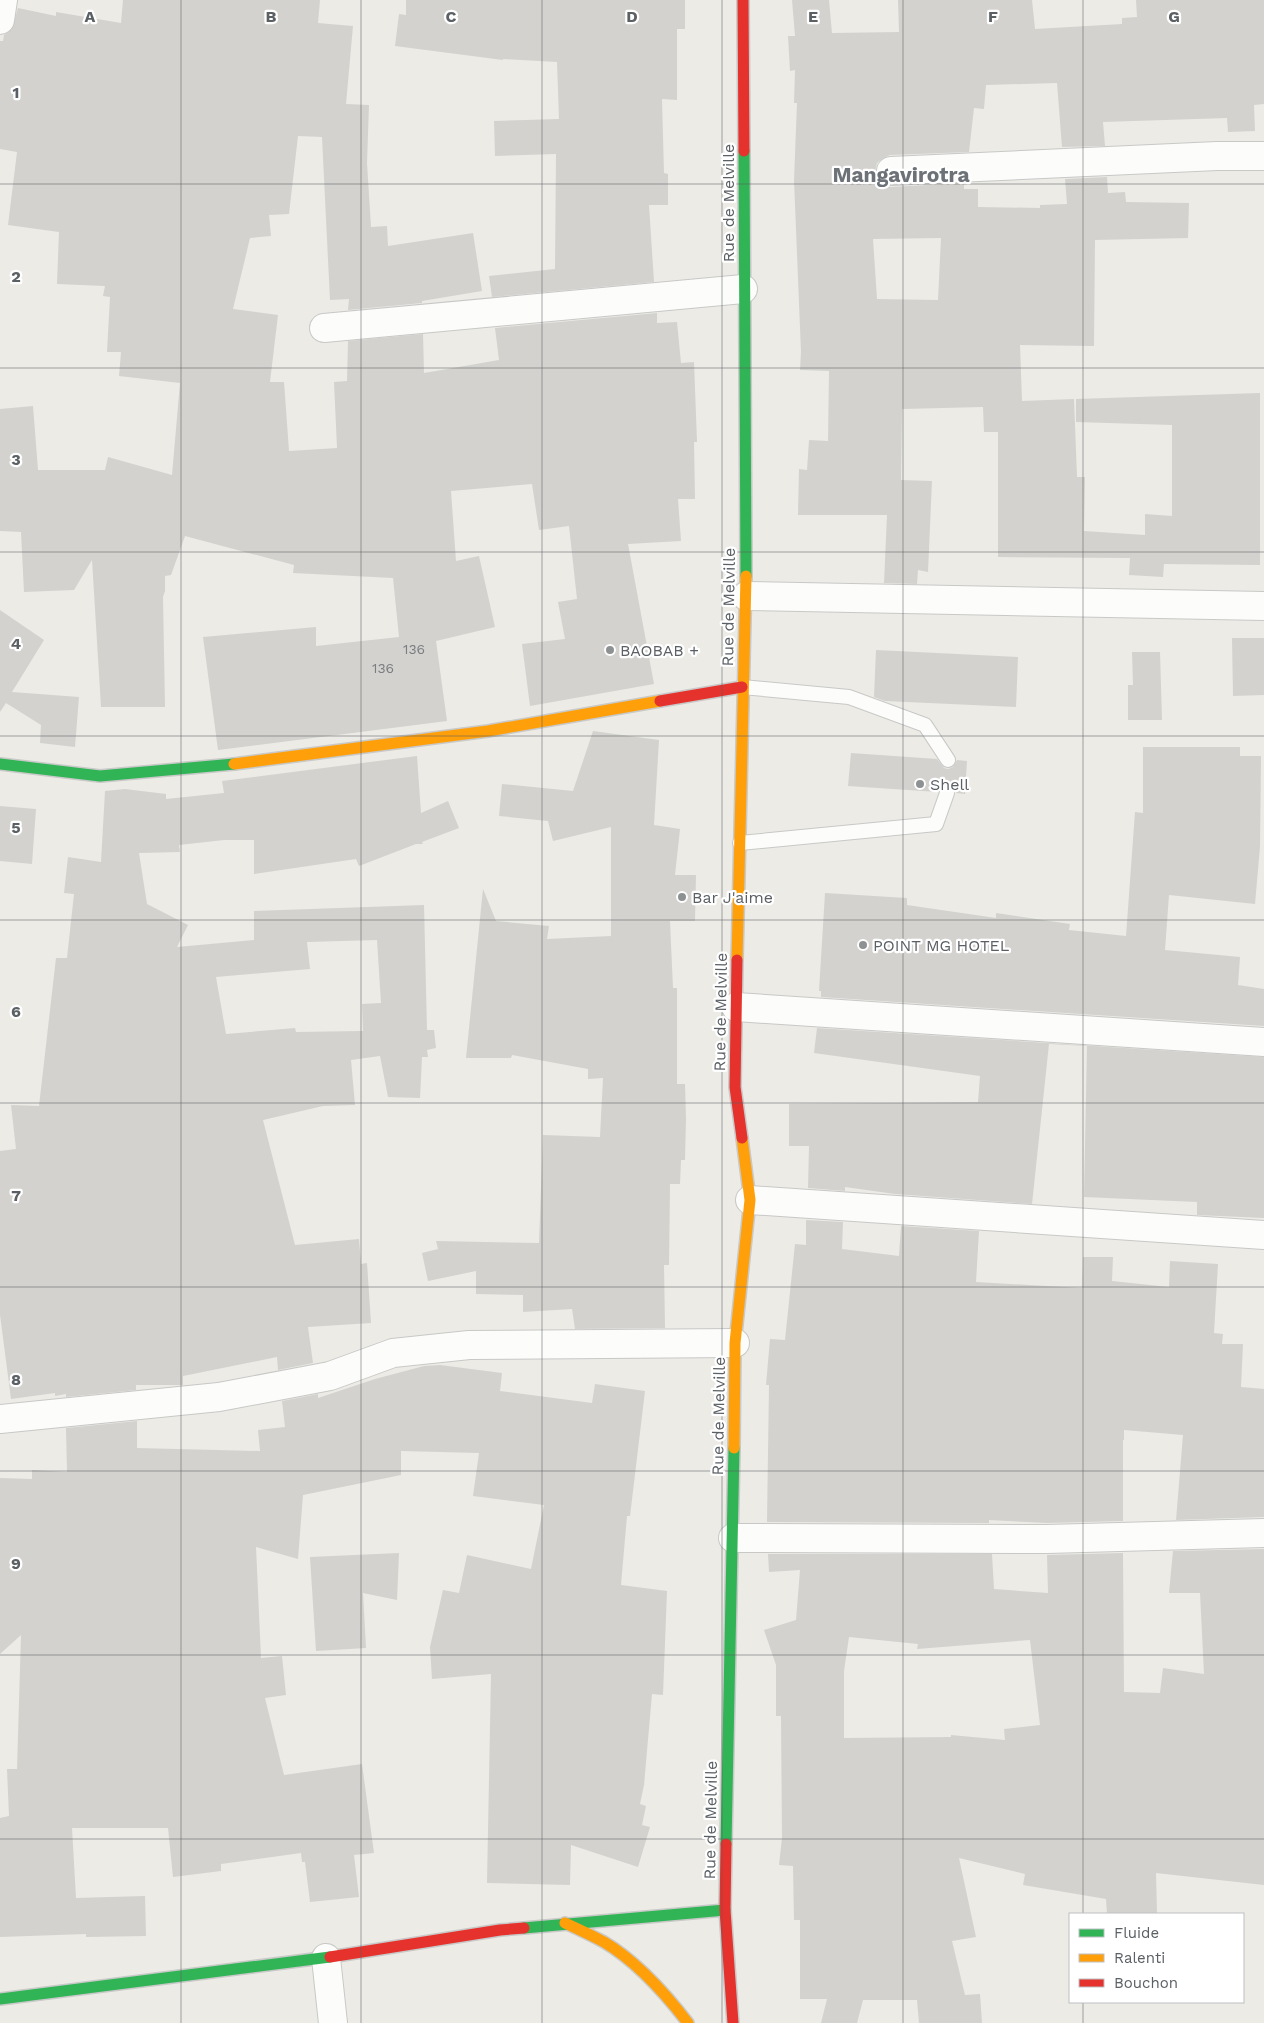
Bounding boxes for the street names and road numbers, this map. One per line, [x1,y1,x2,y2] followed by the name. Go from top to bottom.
[719,144,738,262] street label: Rue de Melville
[718,548,739,667] street label: Rue de Melville
[710,953,731,1072] street label: Rue de Melville
[708,1357,729,1476] street label: Rue de Melville
[700,1761,721,1880] street label: Rue de Melville

